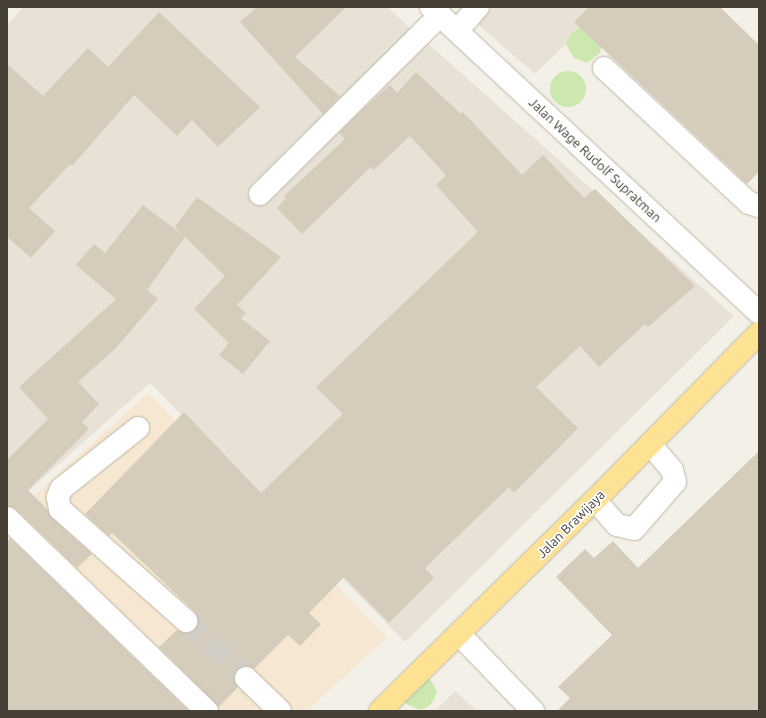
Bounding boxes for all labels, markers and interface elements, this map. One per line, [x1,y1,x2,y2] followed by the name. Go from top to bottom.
[525,94,665,226] street label: Jalan Wage Rudolf Supratman
[534,487,608,561] street label: Jalan Brawijaya

